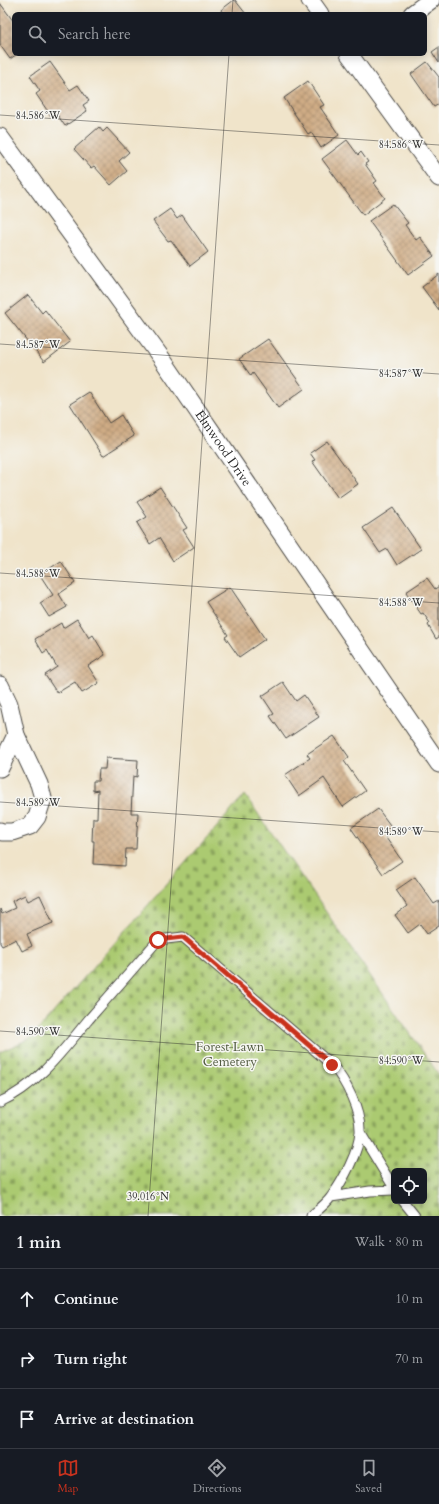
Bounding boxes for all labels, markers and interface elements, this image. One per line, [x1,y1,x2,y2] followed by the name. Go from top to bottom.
[12,12,427,56] search box
[26,23,48,45] icon: search
[58,24,131,44] text: Search here
[16,109,61,123] text: 84.586°W
[379,138,424,152] text: 84.586°W
[16,338,61,352] text: 84.587°W
[379,367,424,381] text: 84.587°W
[191,407,256,490] street label: Elmwood Drive
[16,567,61,581] text: 84.588°W
[379,596,424,610] text: 84.588°W
[16,796,61,810] text: 84.589°W
[379,825,424,839] text: 84.589°W
[149,931,167,949] route start
[16,1025,61,1039] text: 84.590°W
[196,1038,265,1071] park label: Forest Lawn Cemetery
[379,1054,424,1068] text: 84.590°W
[323,1056,341,1074] route end
[391,1168,427,1204] map controls
[391,1168,427,1204] button: locate
[127,1190,169,1204] text: 39.016°N
[16,1231,61,1254] text: 1 min
[355,1233,423,1251] text: Walk · 80 m
[16,1288,38,1310] icon: ahead
[54,1289,119,1309] text: Continue
[395,1290,423,1308] text: 10 m
[16,1348,38,1370] icon: right
[54,1349,127,1369] text: Turn right
[395,1350,423,1368] text: 70 m
[16,1408,38,1430] icon: arrive
[54,1409,194,1429] text: Arrive at destination
[57,1457,79,1496] tab: Map
[193,1457,241,1496] tab: Directions
[355,1457,382,1496] tab: Saved

